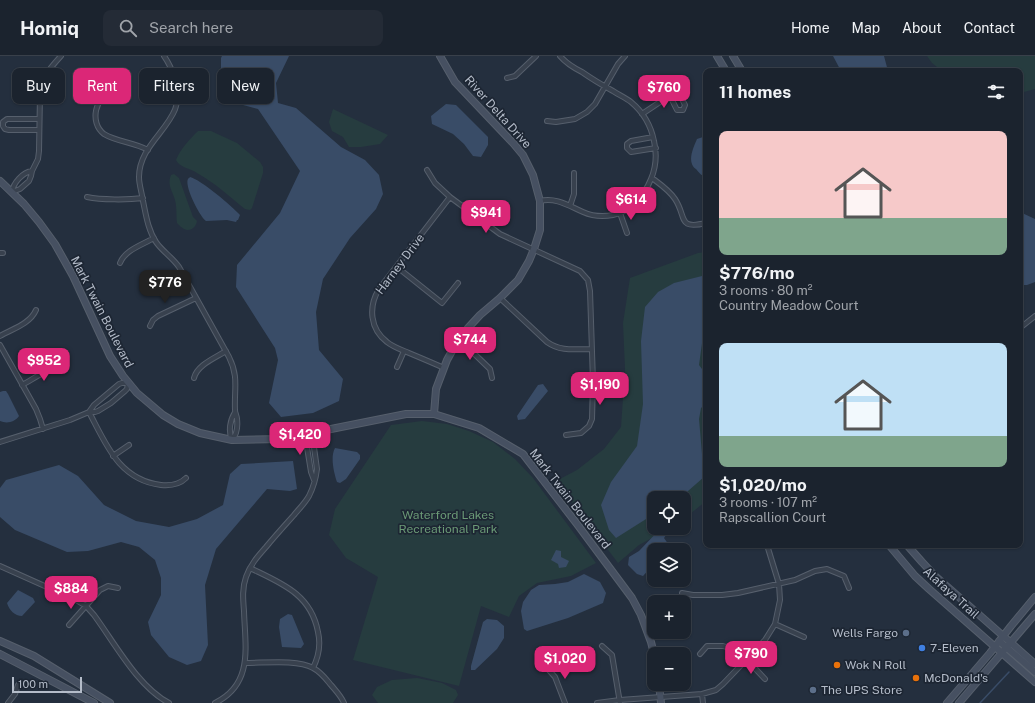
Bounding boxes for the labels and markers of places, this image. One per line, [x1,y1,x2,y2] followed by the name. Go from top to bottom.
[640,75,688,109] pin: $760
[607,187,655,221] pin: $614
[462,200,510,234] pin: $941
[141,270,189,304] pin: $776
[446,327,494,361] pin: $744
[20,348,68,382] pin: $952
[567,372,633,406] pin: $1,190
[267,422,333,456] pin: $1,420
[47,576,95,610] pin: $884
[832,626,898,640] place label: Wells Fargo
[901,628,911,638] marker: Wells Fargo
[727,641,775,675] pin: $790
[930,641,979,655] place label: 7-Eleven
[917,643,927,653] marker: 7-Eleven
[532,646,598,680] pin: $1,020
[845,658,906,672] place label: Wok N Roll
[832,660,842,670] marker: Wok N Roll
[924,671,988,685] place label: McDonald's
[911,673,921,683] marker: McDonald's
[821,683,903,697] place label: The UPS Store
[808,685,818,695] marker: The UPS Store

